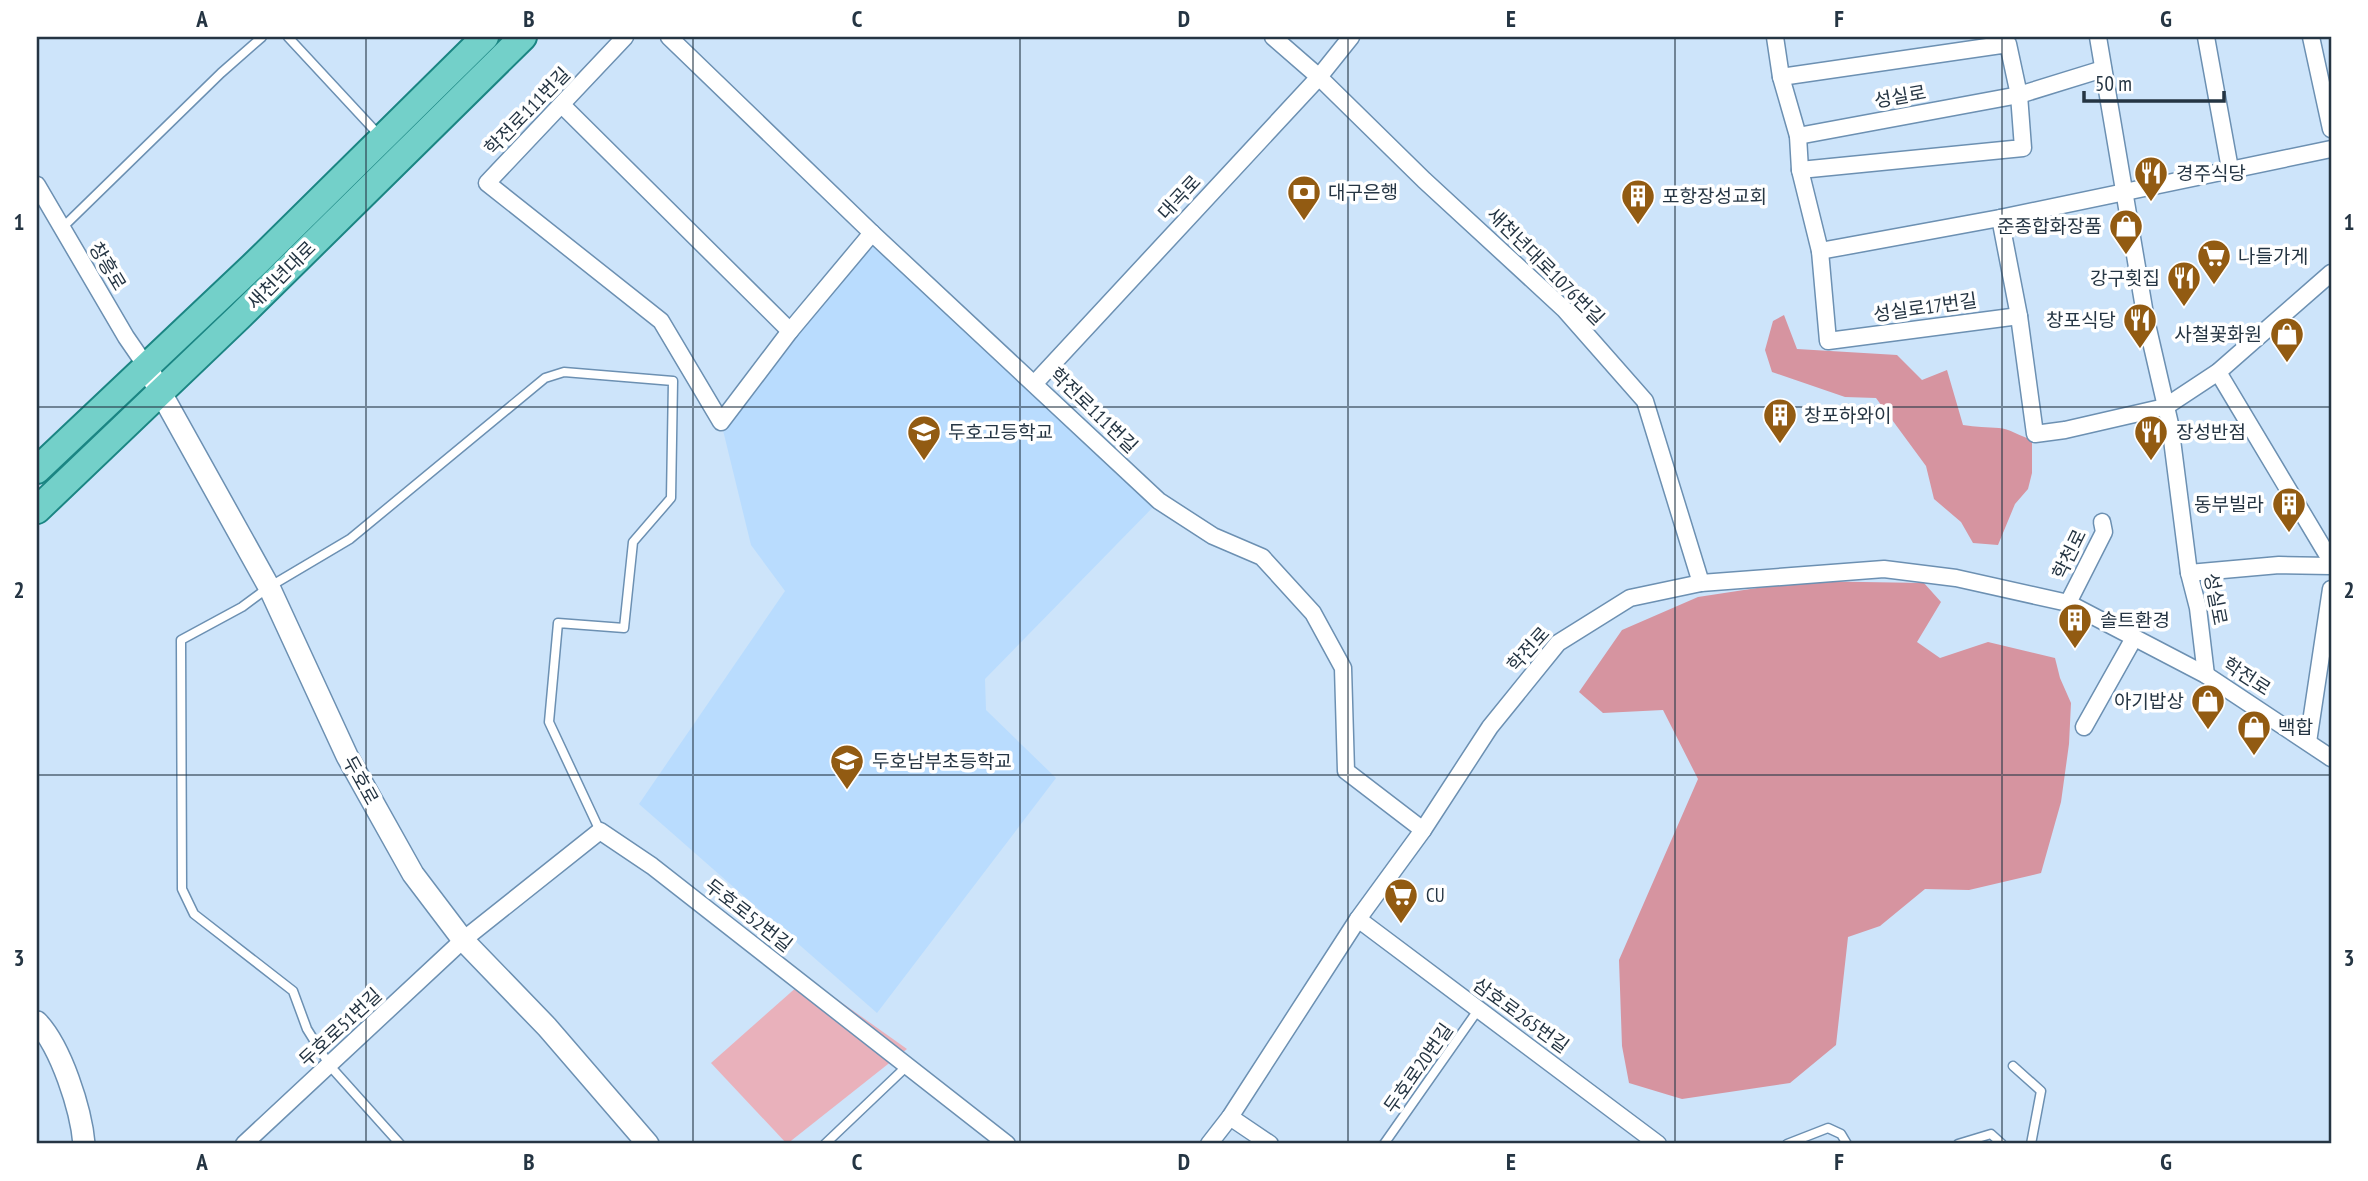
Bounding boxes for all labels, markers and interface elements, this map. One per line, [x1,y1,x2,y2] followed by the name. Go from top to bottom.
[195,4,208,33] text: A
[523,4,535,33] text: B
[852,4,863,33] text: C
[1178,4,1190,33] text: D
[1506,4,1516,33] text: E
[1834,4,1844,33] text: F
[2160,4,2172,33] text: G
[2084,60,2224,104] scale bar
[479,62,575,160] street label: 학전로111번길
[2095,70,2132,97] text: 50 m
[1872,80,1928,112] street label: 성실로
[2132,154,2170,203] restaurant icon: 경주식당
[2176,161,2246,185] place label: 경주식당
[1152,170,1206,224] street label: 대곡로
[1285,173,1323,222] bank icon: 대구은행
[1619,177,1657,226] building icon: 포항장성교회
[1328,180,1398,204] place label: 대구은행
[1662,184,1767,208] place label: 포항장성교회
[1482,202,1610,330] street label: 새천년대로1076번길
[14,207,25,236] text: 1
[2107,207,2145,256] shop icon: 준종합화장품
[2344,207,2355,236] text: 1
[1997,214,2102,238] place label: 준종합화장품
[242,236,320,314] street label: 새천년대로
[84,237,132,295] street label: 창흥로
[2195,237,2233,286] supermarket icon: 나들가게
[2238,244,2308,268] place label: 나들가게
[2165,259,2203,308] restaurant icon: 강구횟집
[2090,266,2160,290] place label: 강구횟집
[1872,288,1978,326] street label: 성실로17번길
[2121,301,2159,350] restaurant icon: 창포식당
[2046,308,2116,332] place label: 창포식당
[2268,315,2306,364] shop icon: 사철꽃화원
[2175,322,2262,346] place label: 사철꽃화원
[1045,362,1143,458] street label: 학전로111번길
[1761,396,1799,445] building icon: 창포하와이
[1804,403,1891,427] place label: 창포하와이
[905,413,943,462] school or university icon: 두호고등학교
[2132,413,2170,462] restaurant icon: 장성반점
[948,420,1053,444] place label: 두호고등학교
[2176,420,2246,444] place label: 장성반점
[2270,485,2308,534] building icon: 동부빌라
[2194,492,2264,516] place label: 동부빌라
[2047,525,2091,583] street label: 학천로
[2199,571,2233,627] street label: 성실로
[14,575,25,604] text: 2
[2344,575,2355,604] text: 2
[2056,601,2094,650] building icon: 솔트환경
[2100,608,2170,632] place label: 솔트환경
[1502,621,1554,677] street label: 학전로
[2218,652,2276,700] street label: 학전로
[2189,682,2227,731] shop icon: 아기밥상
[2114,689,2184,713] place label: 아기밥상
[2235,708,2273,757] shop icon: 백합
[2278,715,2313,739] place label: 백합
[828,742,866,791] school or university icon: 두호남부초등학교
[872,749,1012,773] place label: 두호남부초등학교
[338,751,384,809] street label: 두호로
[700,873,798,957] street label: 두호로52번길
[1382,876,1420,925] supermarket icon: CU
[1426,883,1445,907] place label: CU
[14,943,25,972] text: 3
[2344,943,2355,972] text: 3
[1468,972,1574,1058] street label: 삼호로265번길
[294,983,386,1071] street label: 두호로51번길
[1378,1018,1458,1118] street label: 두호로20번길
[195,1147,208,1176] text: A
[523,1147,535,1176] text: B
[852,1147,863,1176] text: C
[1178,1147,1190,1176] text: D
[1506,1147,1516,1176] text: E
[1834,1147,1844,1176] text: F
[2160,1147,2172,1176] text: G

